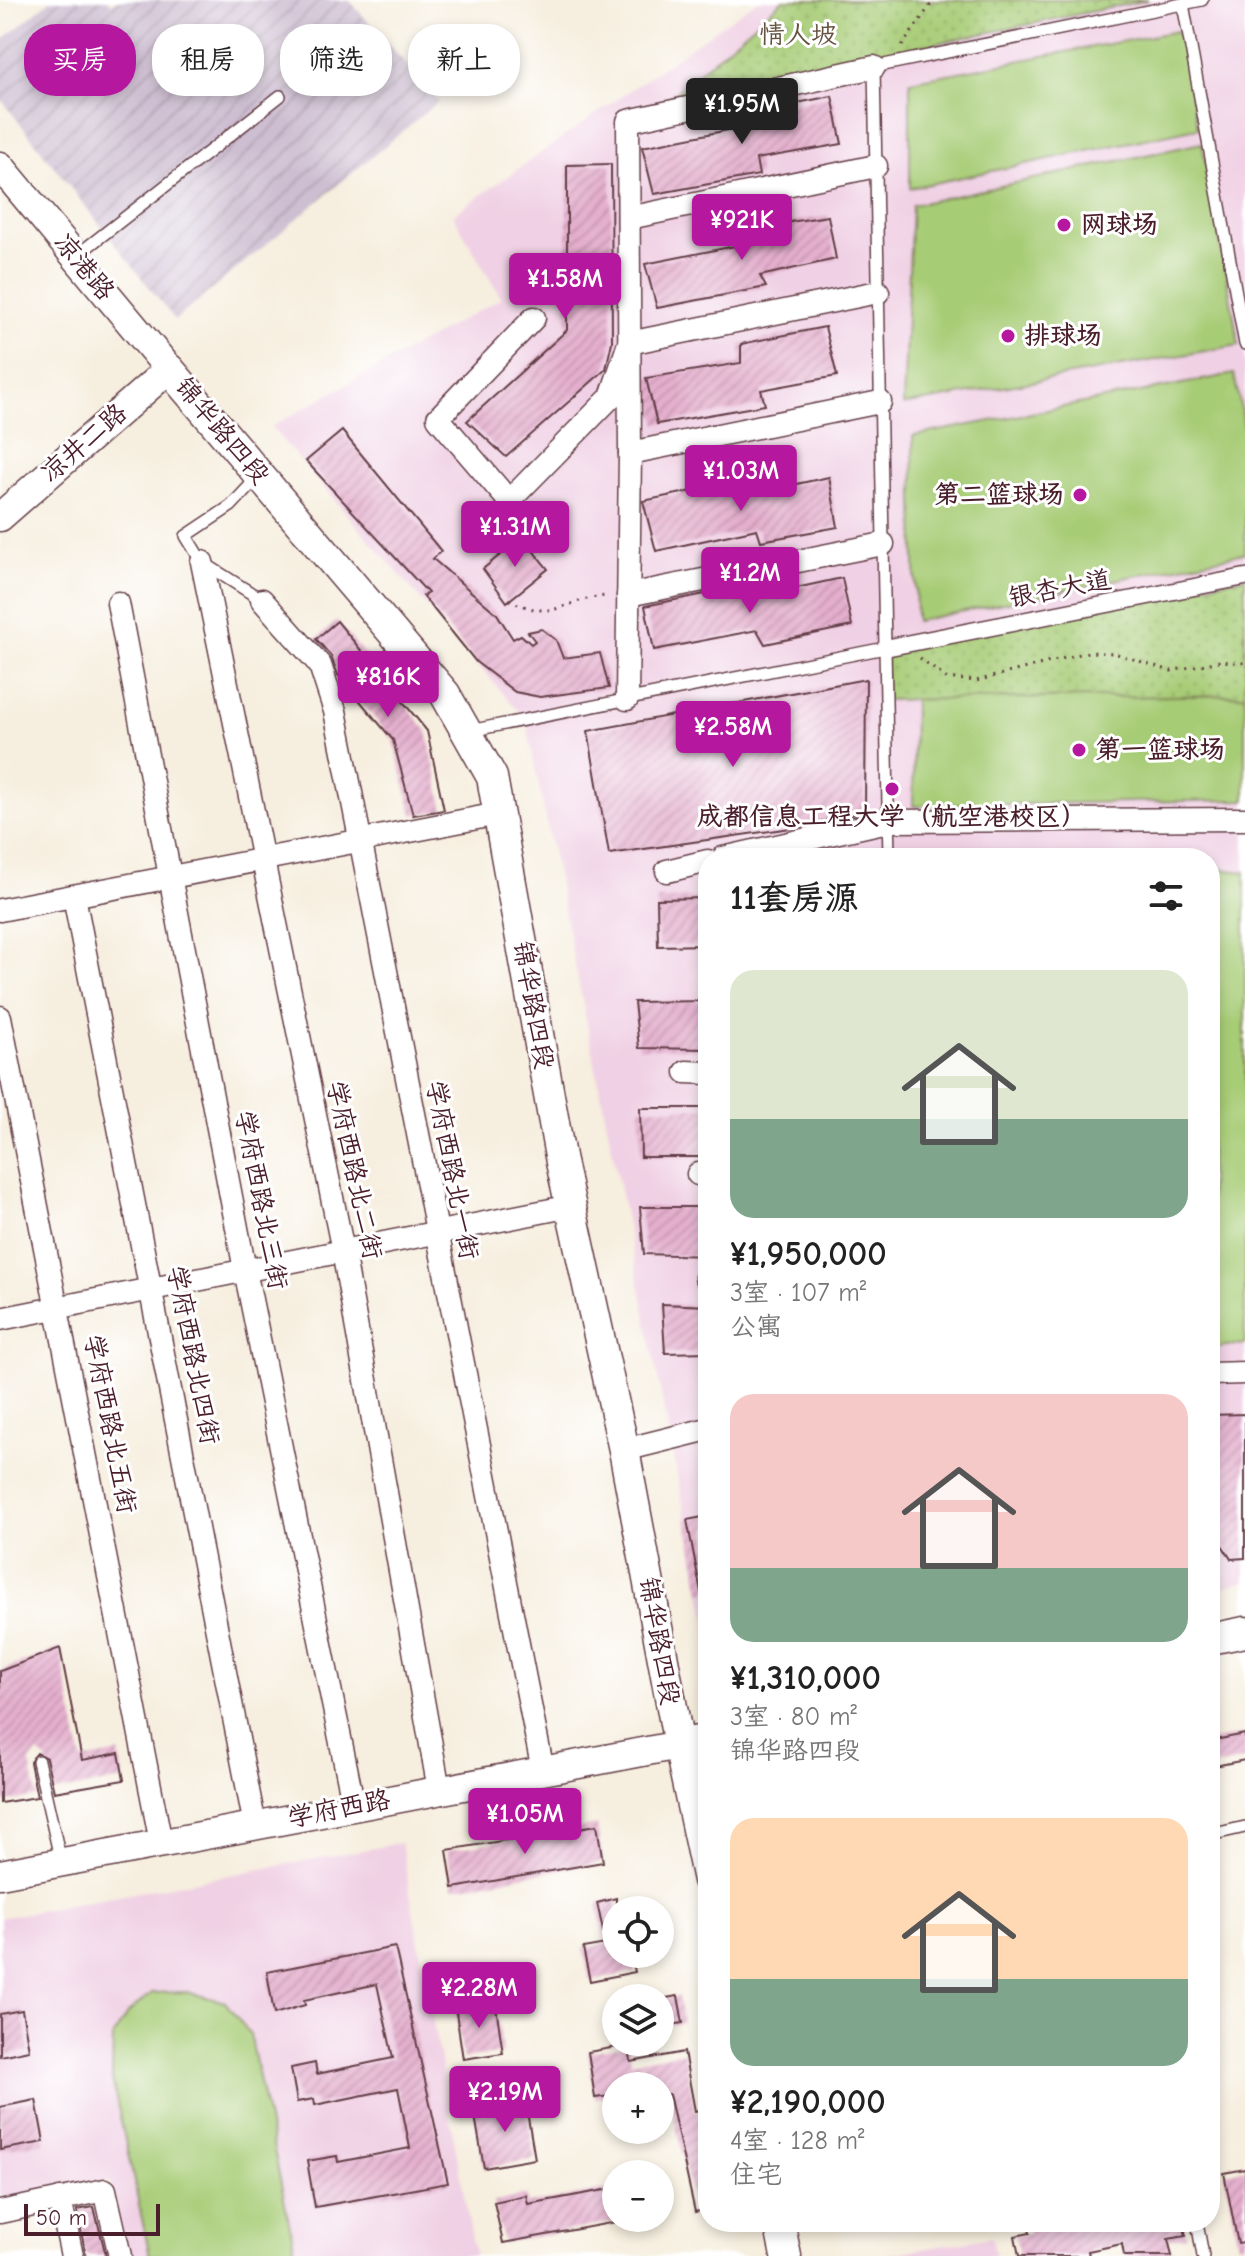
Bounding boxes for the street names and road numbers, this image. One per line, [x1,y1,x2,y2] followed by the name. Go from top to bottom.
[47,227,121,307] street label: 凉港路
[169,372,275,490] street label: 锦华路四段
[35,398,133,488] street label: 凉井二路
[1006,564,1114,614] street label: 银杏大道
[507,938,559,1072] street label: 锦华路四段
[320,1078,388,1262] street label: 学府西路北二街
[420,1078,484,1262] street label: 学府西路北一街
[229,1108,293,1292] street label: 学府西路北三街
[161,1263,225,1447] street label: 学府西路北四街
[78,1332,142,1516] street label: 学府西路北五街
[633,1574,685,1708] street label: 锦华路四段
[285,1784,393,1834] street label: 学府西路

